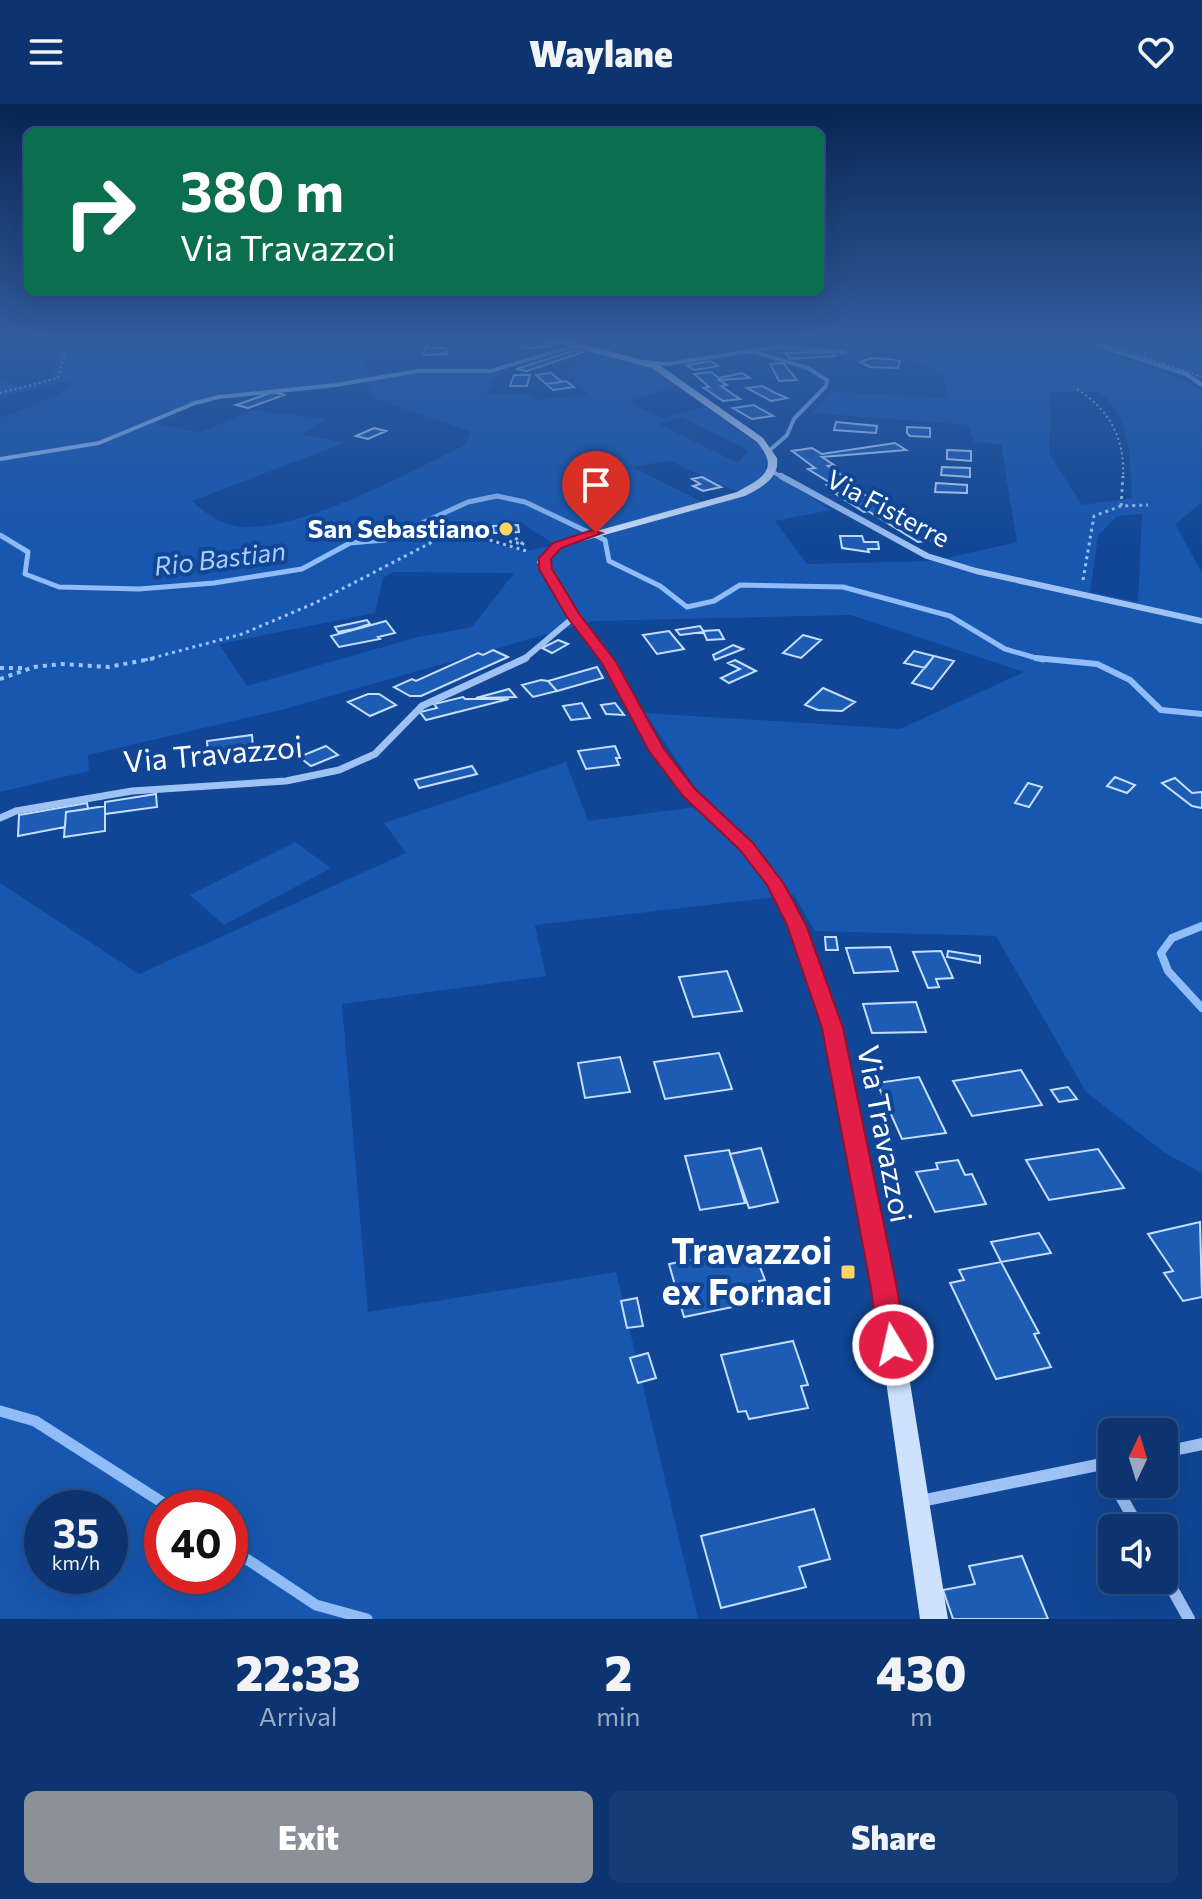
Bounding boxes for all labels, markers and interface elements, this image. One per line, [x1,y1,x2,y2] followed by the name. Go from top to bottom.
[24,30,68,74] icon: menu
[529,30,673,74] text: Waylane
[1134,30,1178,74] icon: heart
[180,155,344,224] text: 380 m
[48,160,152,264] icon: right
[180,224,396,268] text: Via Travazzoi
[562,451,630,533] pin
[822,462,955,553] street label: Via Fisterre
[574,463,618,507] icon: arrive
[308,512,490,543] place label: San Sebastiano
[497,520,515,538] marker: San Sebastiano
[152,534,288,581] water label: Rio Bastian
[122,726,304,779] street label: Via Travazzoi
[851,1042,922,1225] street label: Via Travazzoi
[662,1227,832,1312] place label: Travazzoi ex Fornaci
[839,1263,857,1281] marker: Travazzoi ex Fornaci
[851,1303,935,1387] position arrow
[1098,1418,1178,1498] north arrow
[1098,1418,1178,1594] map controls
[144,1490,248,1594] speed limit sign: 40
[53,1507,99,1556] text: 35
[1098,1514,1178,1594] button: sound
[52,1550,100,1574] text: km/h
[236,1642,361,1701] text: 22:33
[604,1642,632,1701] text: 2
[876,1642,966,1701] text: 430
[259,1700,337,1731] text: Arrival
[596,1700,640,1731] text: min
[910,1700,933,1731] text: m
[24,1791,593,1883] button: Exit
[609,1791,1178,1883] button: Share

